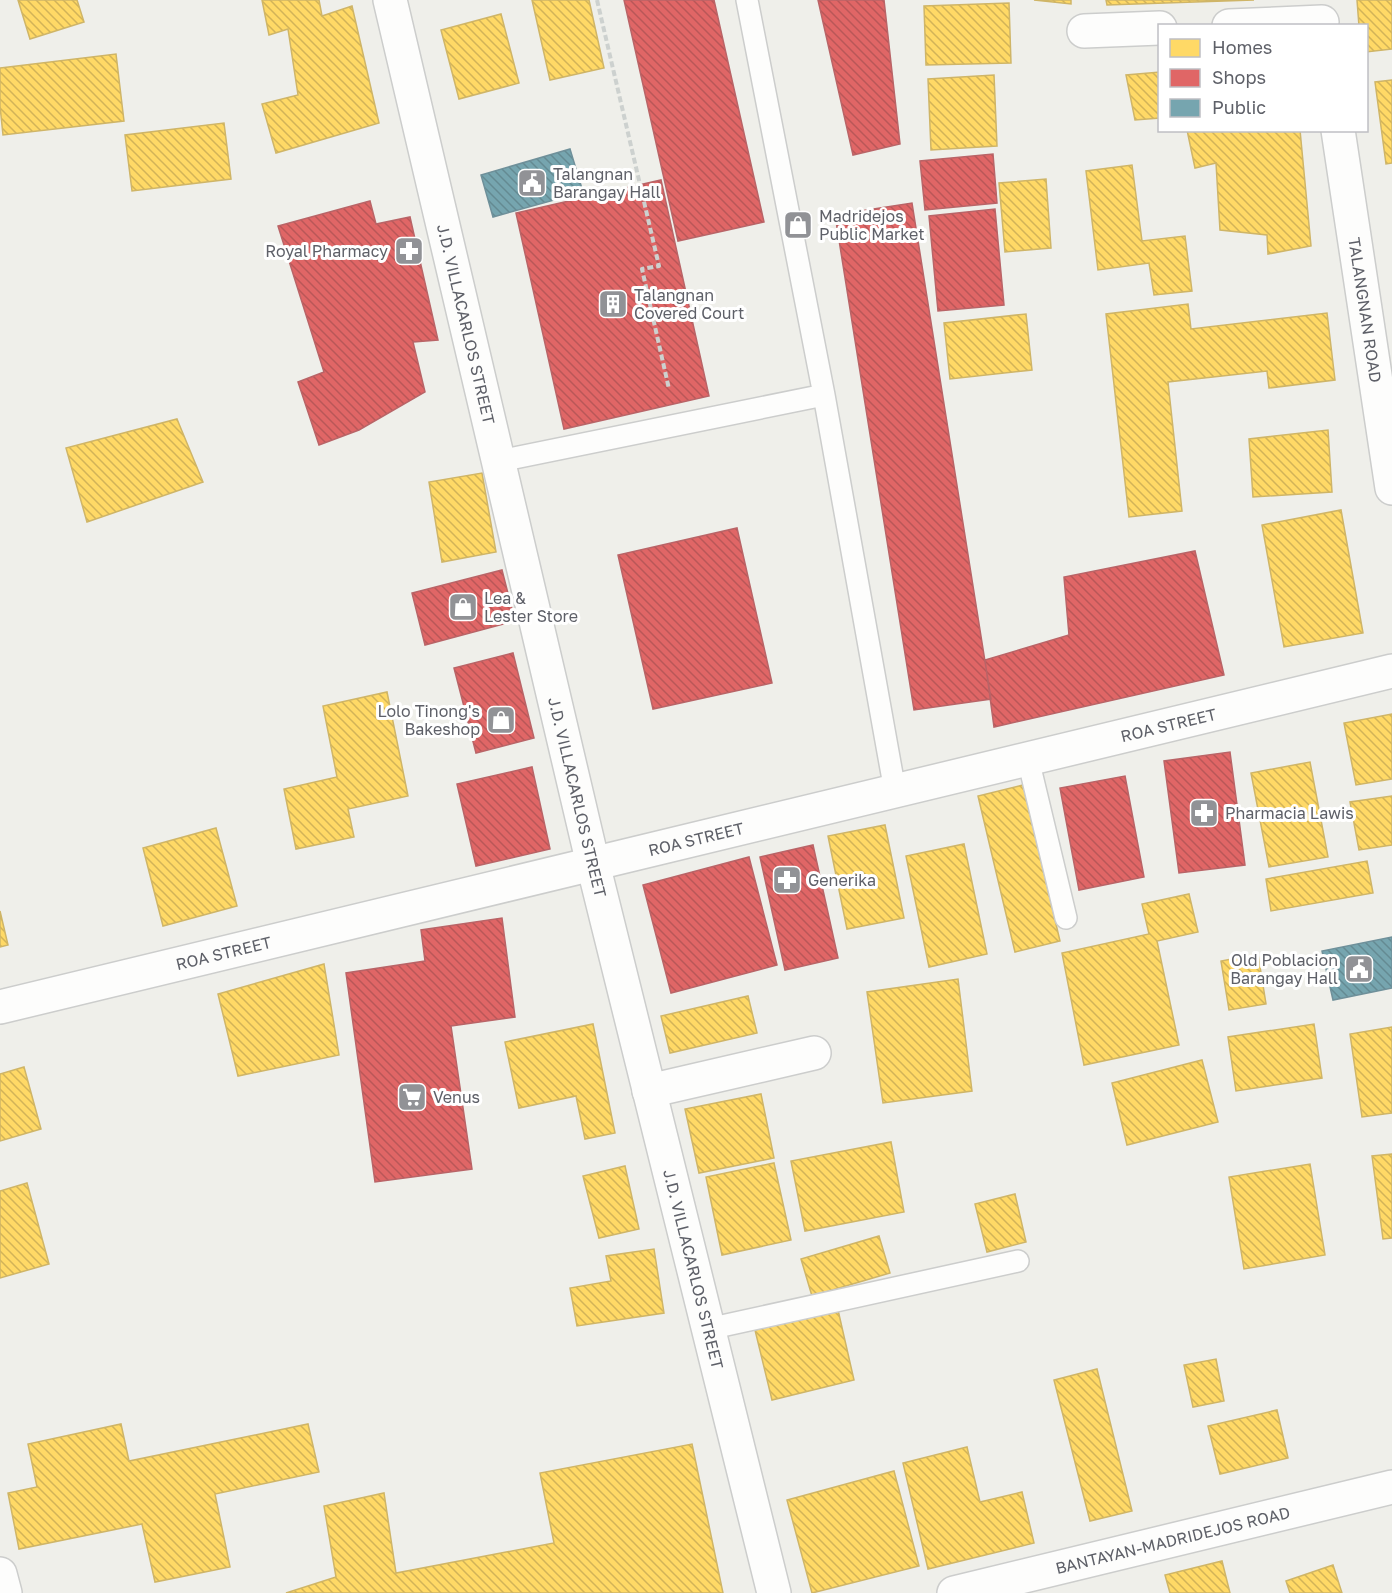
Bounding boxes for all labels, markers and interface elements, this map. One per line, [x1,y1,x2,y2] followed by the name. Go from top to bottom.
[1158,24,1368,132] legend
[1212,36,1272,58] text: Homes
[1212,66,1266,88] text: Shops
[1212,96,1266,118] text: Public
[553,164,661,202] place label: Talangnan Barangay Hall
[516,167,548,199] public building icon: Talangnan Barangay Hall
[819,206,925,244] place label: Madridejos Public Market
[782,209,814,241] shop icon: Madridejos Public Market
[433,222,499,426] street label: J.D. VILLACARLOS STREET
[393,235,425,267] pharmacy icon: Royal Pharmacy
[1344,236,1386,384] street label: TALANGNAN ROAD
[265,241,388,261] place label: Royal Pharmacy
[634,285,744,323] place label: Talangnan Covered Court
[597,288,629,320] building icon: Talangnan Covered Court
[484,588,578,626] place label: Lea & Lester Store
[447,591,479,623] shop icon: Lea & Lester Store
[544,695,611,900] street label: J.D. VILLACARLOS STREET
[378,701,480,739] place label: Lolo Tinong's Bakeshop
[485,704,517,736] shop icon: Lolo Tinong's Bakeshop
[1119,704,1218,746] street label: ROA STREET
[1188,797,1220,829] pharmacy icon: Pharmacia Lawis
[1225,803,1354,823] place label: Pharmacia Lawis
[646,818,746,860] street label: ROA STREET
[771,864,803,896] pharmacy icon: Generika
[808,870,876,890] place label: Generika
[174,932,273,974] street label: ROA STREET
[1230,950,1338,988] place label: Old Poblacion Barangay Hall
[1343,953,1375,985] public building icon: Old Poblacion Barangay Hall
[396,1081,428,1113] supermarket icon: Venus
[433,1087,480,1107] place label: Venus
[659,1167,728,1371] street label: J.D. VILLACARLOS STREET
[1053,1502,1292,1578] street label: BANTAYAN-MADRIDEJOS ROAD

